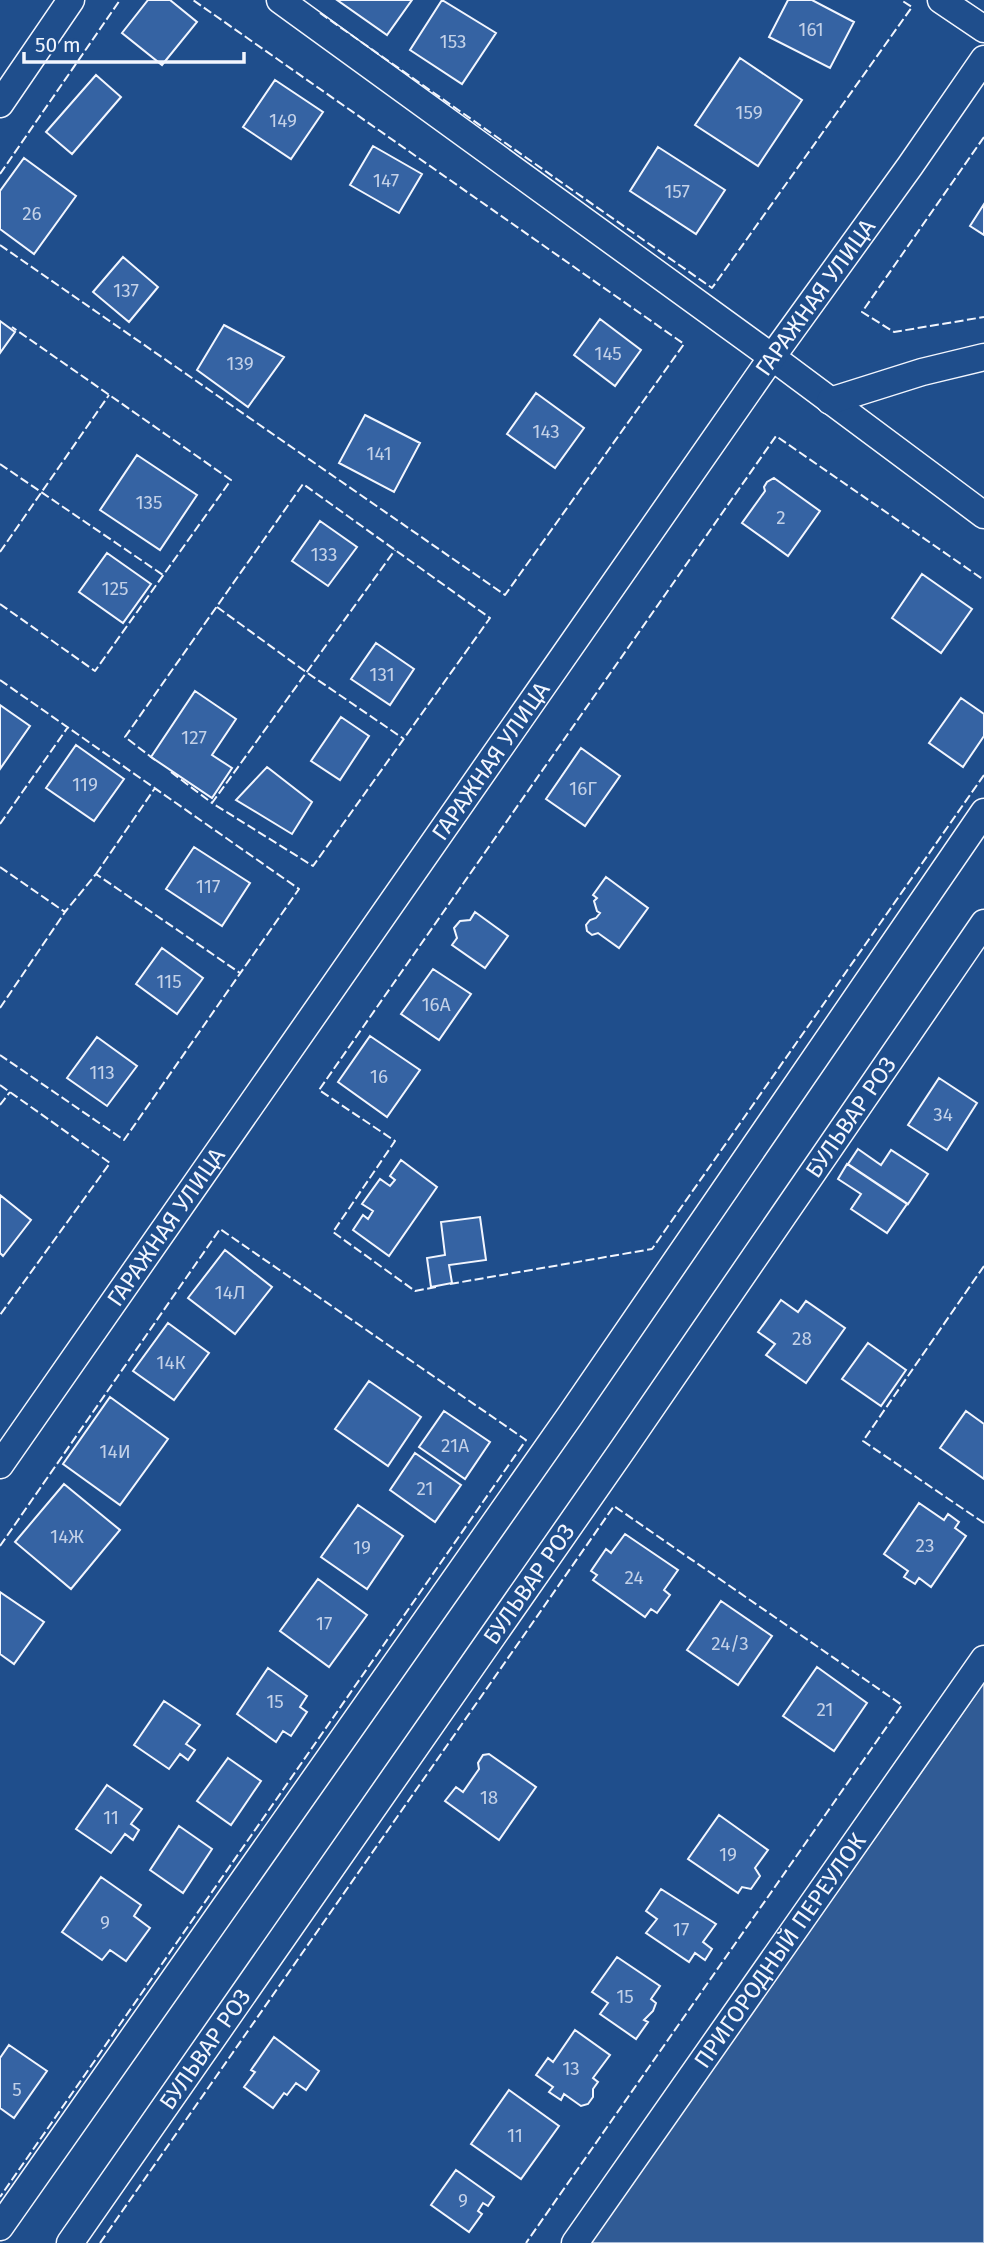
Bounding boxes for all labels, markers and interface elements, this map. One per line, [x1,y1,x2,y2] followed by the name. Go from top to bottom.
[798,18,824,41] house number: 161
[24,21,245,65] scale bar
[439,30,467,53] house number: 153
[35,32,81,58] text: 50 m
[735,101,763,124] house number: 159
[269,109,297,132] house number: 149
[373,169,399,192] house number: 147
[664,180,690,203] house number: 157
[22,202,42,225] house number: 26
[749,213,882,381] street label: ГАРАЖНАЯ УЛИЦА
[113,279,139,302] house number: 137
[594,342,622,365] house number: 145
[226,352,254,375] house number: 139
[532,420,560,443] house number: 143
[366,442,392,465] house number: 141
[135,491,163,514] house number: 135
[776,506,786,529] house number: 2
[310,543,338,566] house number: 133
[101,577,129,600] house number: 125
[369,663,395,686] house number: 131
[426,676,556,846] street label: ГАРАЖНАЯ УЛИЦА
[181,726,207,749] house number: 127
[72,773,98,796] house number: 119
[569,777,597,800] house number: 16Г
[196,875,220,898] house number: 117
[156,970,182,993] house number: 115
[421,993,451,1016] house number: 16А
[799,1051,902,1183] street label: БУЛЬВАР РОЗ
[89,1061,115,1084] house number: 113
[370,1065,388,1088] house number: 16
[933,1103,953,1126] house number: 34
[101,1142,231,1312] street label: ГАРАЖНАЯ УЛИЦА
[215,1281,245,1304] house number: 14Л
[792,1327,812,1350] house number: 28
[156,1351,186,1374] house number: 14К
[441,1434,469,1457] house number: 21А
[99,1440,131,1463] house number: 14И
[416,1477,434,1500] house number: 21
[477,1518,581,1650] street label: БУЛЬВАР РОЗ
[50,1525,84,1548] house number: 14Ж
[916,1534,934,1557] house number: 23
[353,1536,371,1559] house number: 19
[624,1566,644,1589] house number: 24
[316,1612,332,1635] house number: 17
[711,1632,749,1655] house number: 24/3
[266,1690,284,1713] house number: 15
[816,1698,834,1721] house number: 21
[480,1786,498,1809] house number: 18
[103,1806,119,1829] house number: 11
[688,1827,872,2073] street label: ПРИГОРОДНЫЙ ПЕРЕУЛОК
[719,1843,737,1866] house number: 19
[100,1911,110,1934] house number: 9
[673,1918,689,1941] house number: 17
[153,1984,257,2115] street label: БУЛЬВАР РОЗ
[616,1985,634,2008] house number: 15
[562,2057,580,2080] house number: 13
[12,2078,22,2101] house number: 5
[507,2124,523,2147] house number: 11
[458,2189,468,2212] house number: 9

